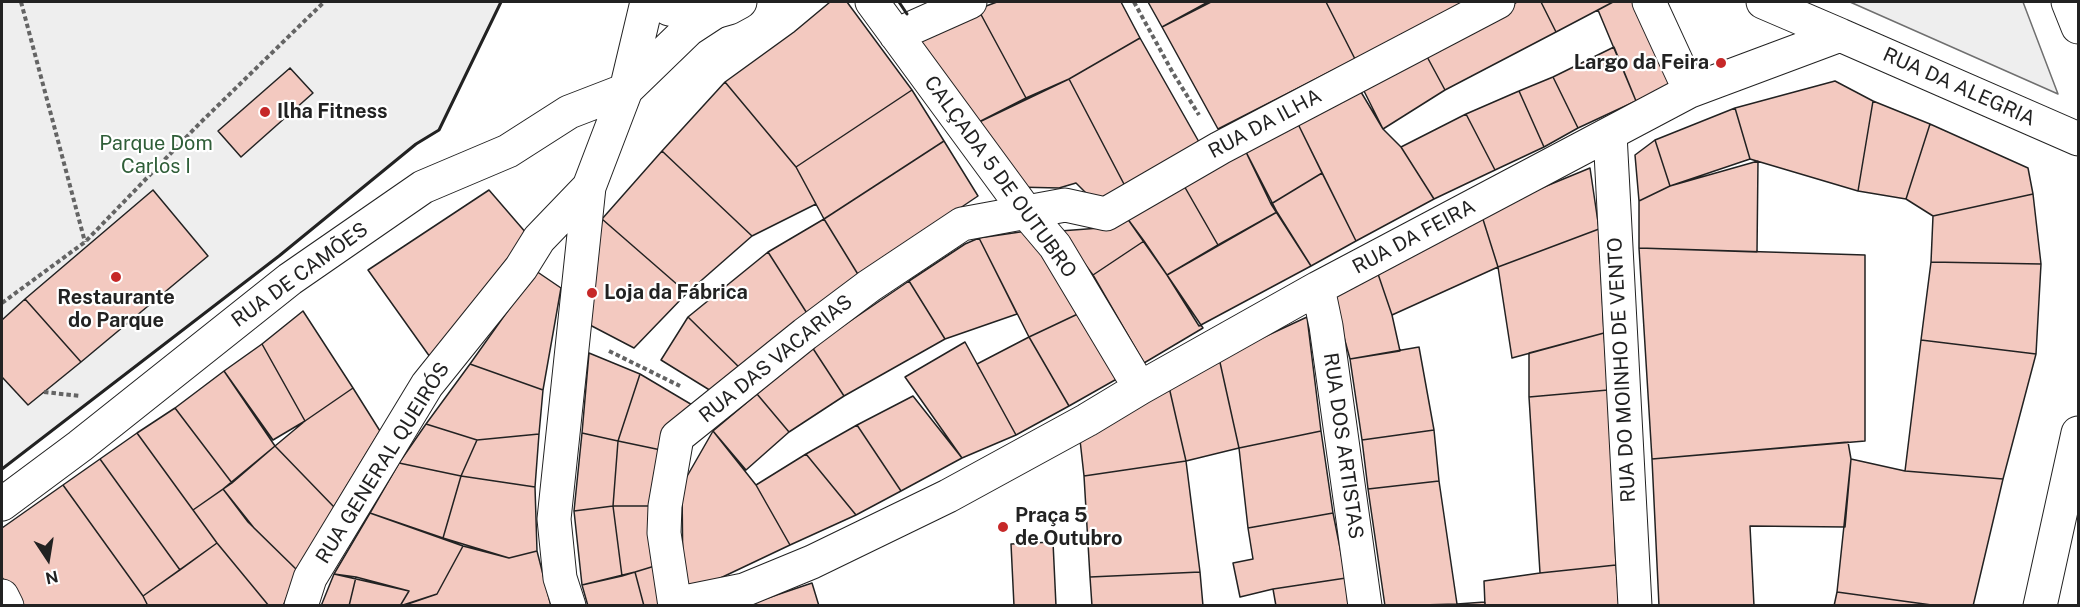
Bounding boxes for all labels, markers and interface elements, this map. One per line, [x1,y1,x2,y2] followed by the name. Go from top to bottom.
[1879,43,2039,131] street label: RUA DA ALEGRIA
[1574,51,1709,75] place label: Largo da Feira
[1714,56,1728,70] marker: Largo da Feira
[919,71,1081,283] street label: CALÇADA 5 DE OUTUBRO
[1204,84,1326,164] street label: RUA DA ILHA
[277,100,388,124] place label: Ilha Fitness
[258,105,272,119] marker: Ilha Fitness
[99,132,213,179] park label: Parque Dom Carlos I
[1348,195,1480,279] street label: RUA DA FEIRA
[227,217,373,333] street label: RUA DE CAMÕES
[1603,237,1641,503] street label: RUA DO MOINHO DE VENTO
[109,270,123,284] marker: Restaurante do Parque
[604,281,748,305] place label: Loja da Fábrica
[57,286,175,333] place label: Restaurante do Parque
[585,286,599,300] marker: Loja da Fábrica
[695,290,857,428] street label: RUA DAS VACARIAS
[1318,351,1368,541] street label: RUA DOS ARTISTAS
[311,358,455,568] street label: RUA GENERAL QUEIRÓS
[1015,504,1122,551] place label: Praça 5 de Outubro
[996,520,1010,534] marker: Praça 5 de Outubro
[18,529,78,589] north arrow
[44,567,60,588] text: N

